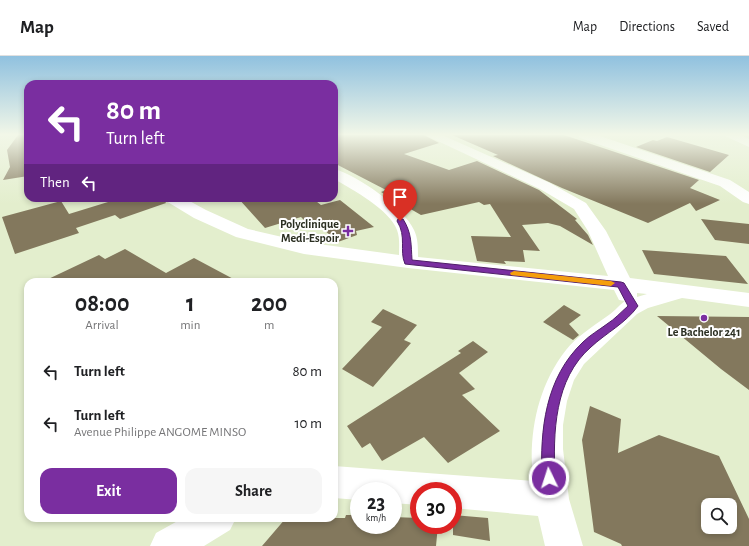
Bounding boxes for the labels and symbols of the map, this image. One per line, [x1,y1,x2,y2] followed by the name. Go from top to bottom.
[383,180,417,221] pin
[280,218,340,244] place label: Polyclinique Medi-Espoir
[342,225,354,237] marker: Polyclinique Medi-Espoir
[699,313,709,323] marker: Le Bachelor 241
[668,326,740,338] place label: Le Bachelor 241
[528,457,570,499] position arrow
[410,482,462,534] speed limit sign: 30

